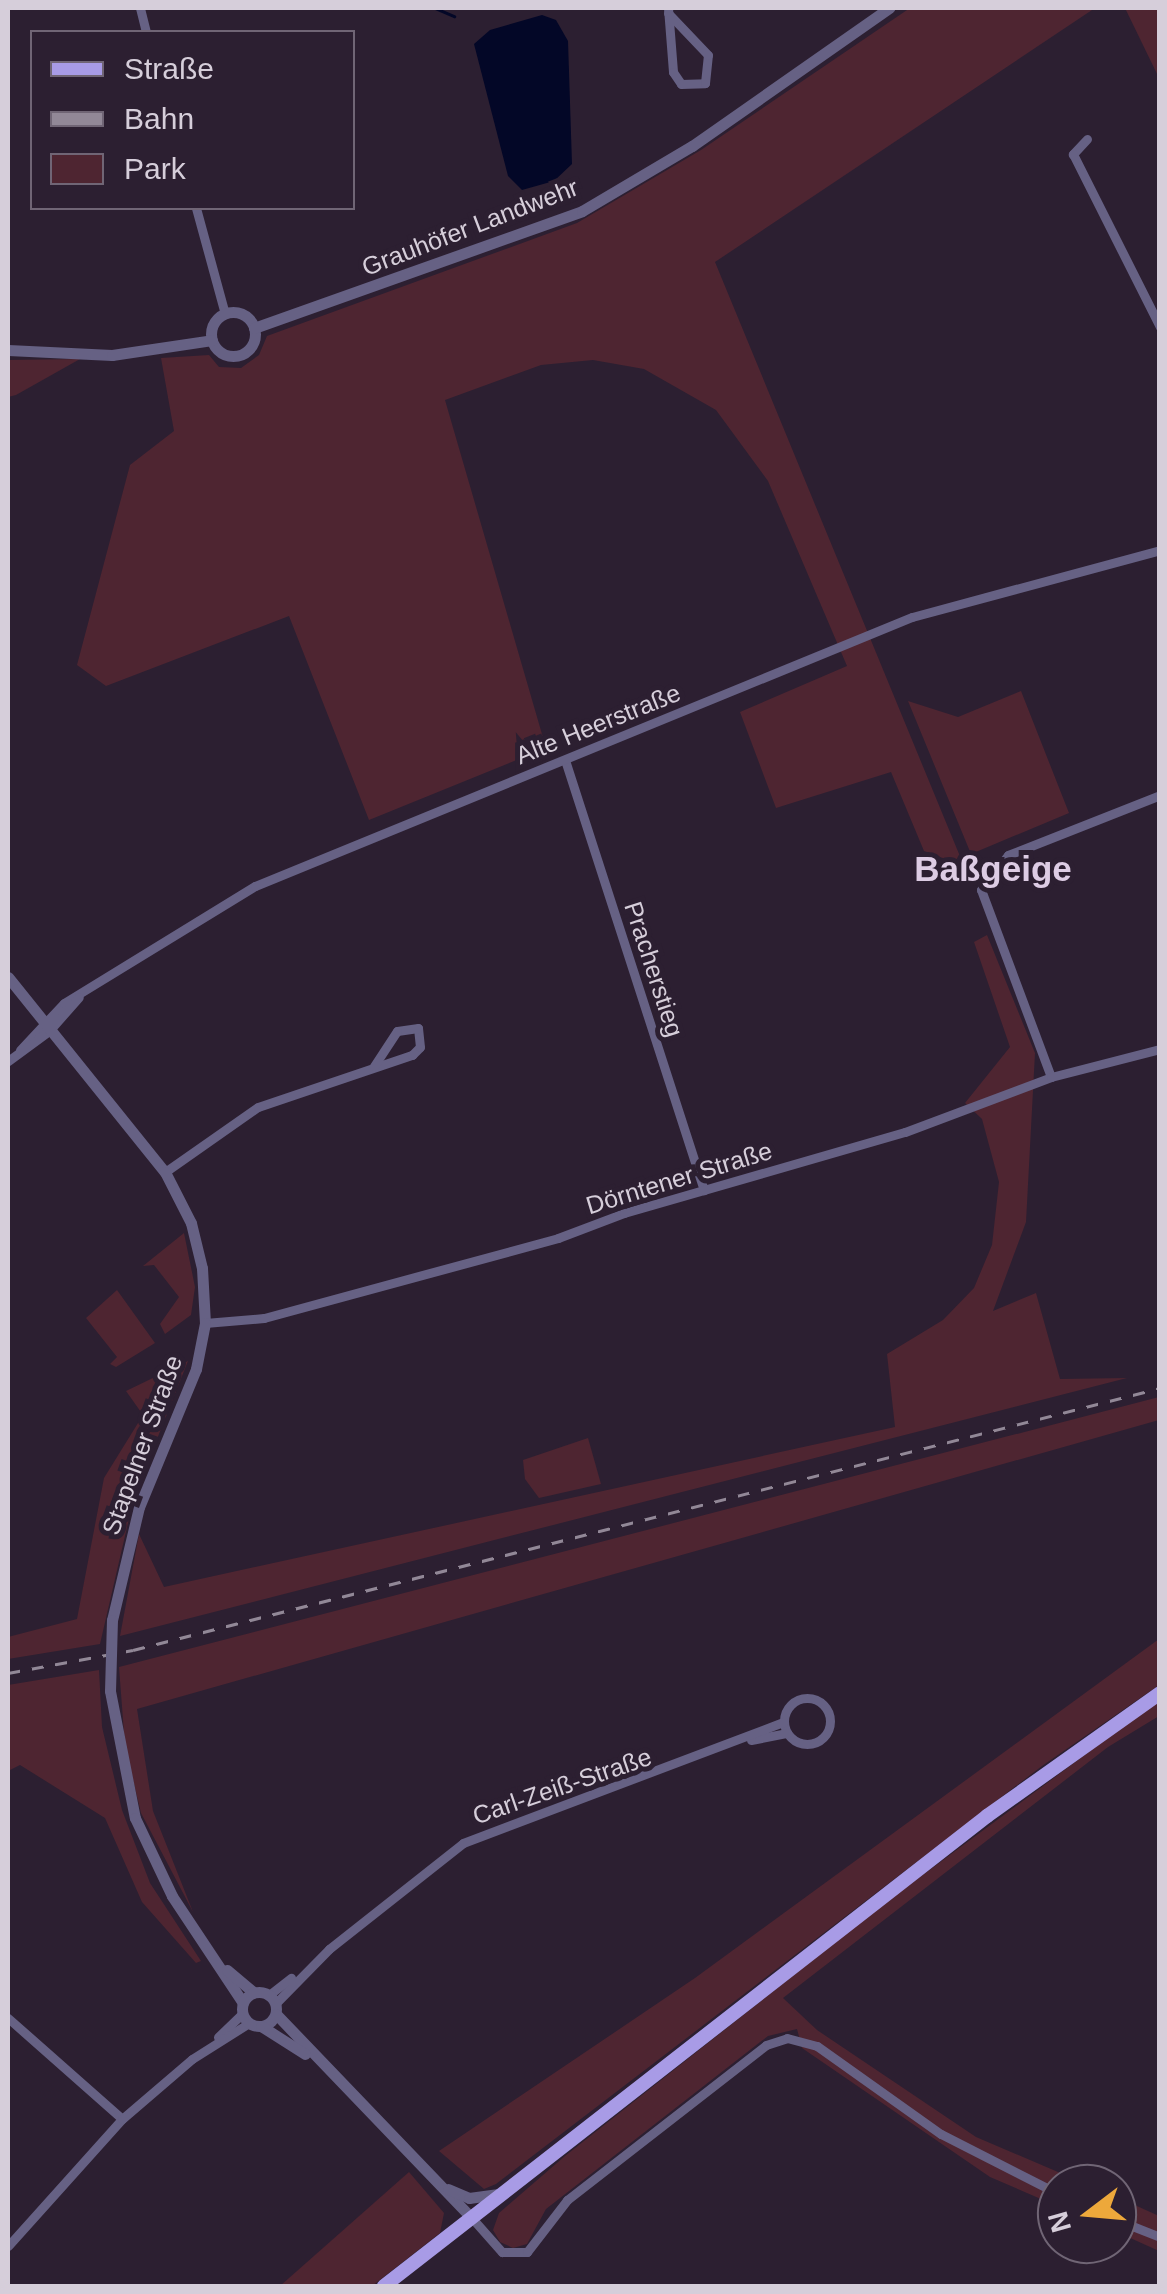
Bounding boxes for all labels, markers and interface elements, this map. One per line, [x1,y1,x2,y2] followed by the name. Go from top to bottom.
[30,30,355,210] legend
[124,52,214,85] text: Straße
[124,102,194,135] text: Bahn
[124,152,186,185] text: Park
[358,172,582,282] street label: Grauhöfer Landwehr
[511,677,685,771] street label: Alte Heerstraße
[914,848,1072,890] district label: Baßgeige
[618,898,690,1040] street label: Pracherstieg
[582,1135,776,1221] street label: Dörntener Straße
[96,1351,188,1539] street label: Stapelner Straße
[468,1741,656,1831] street label: Carl-Zeiß-Straße
[1037,2164,1137,2264] north arrow
[1042,2208,1077,2236] text: N

